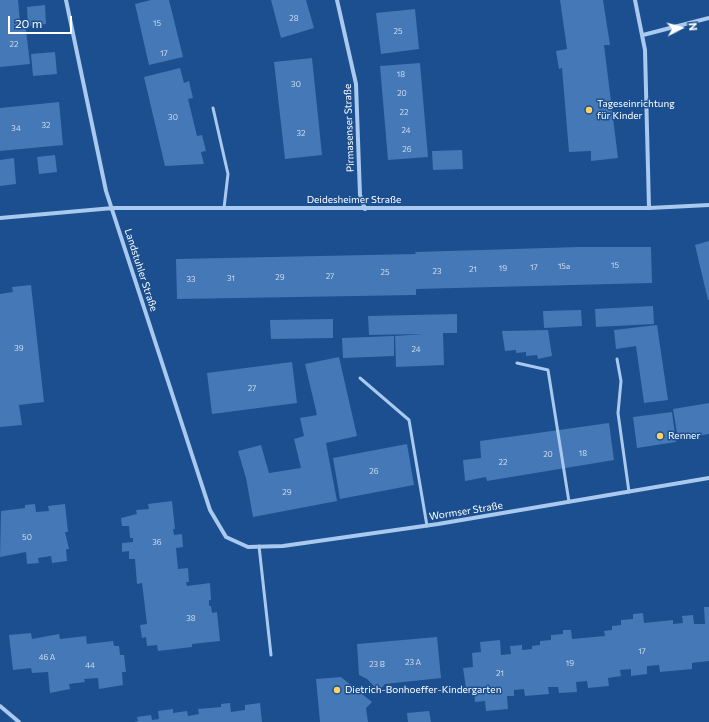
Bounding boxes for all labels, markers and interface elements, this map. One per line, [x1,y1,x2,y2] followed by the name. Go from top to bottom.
[10,8,74,34] scale bar
[661,8,701,48] north arrow
[289,13,299,23] house number: 28
[15,16,42,30] text: 20 m
[153,18,161,28] house number: 15
[687,22,700,31] text: N
[393,26,403,36] house number: 25
[10,39,18,49] house number: 22
[160,48,168,58] house number: 17
[397,69,405,79] house number: 18
[291,79,301,89] house number: 30
[341,84,357,172] street label: Pirmasenser Straße
[397,88,407,98] house number: 20
[597,98,675,122] place label: Tageseinrichtung für Kinder
[584,105,594,115] marker: Tageseinrichtung für Kinder
[400,107,408,117] house number: 22
[168,112,178,122] house number: 30
[42,120,50,130] house number: 32
[11,123,21,133] house number: 34
[401,125,411,135] house number: 24
[297,128,305,138] house number: 32
[402,144,412,154] house number: 26
[307,194,401,206] street label: Deidesheimer Straße
[122,227,160,313] street label: Landstuhler Straße
[611,260,619,270] house number: 15
[558,261,570,271] house number: 15a
[530,262,538,272] house number: 17
[499,263,507,273] house number: 19
[469,264,477,274] house number: 21
[433,266,441,276] house number: 23
[380,267,390,277] house number: 25
[326,271,334,281] house number: 27
[275,272,285,282] house number: 29
[227,273,235,283] house number: 31
[186,274,196,284] house number: 33
[14,343,24,353] house number: 39
[411,344,421,354] house number: 24
[248,383,256,393] house number: 27
[668,430,700,442] place label: Renner
[655,431,665,441] marker: Renner
[579,448,587,458] house number: 18
[543,449,553,459] house number: 20
[499,457,507,467] house number: 22
[369,466,379,476] house number: 26
[282,487,292,497] house number: 29
[428,499,504,523] street label: Wormser Straße
[22,532,32,542] house number: 50
[152,537,162,547] house number: 36
[186,613,196,623] house number: 38
[638,646,646,656] house number: 17
[39,652,55,662] house number: 46 A
[405,657,421,667] house number: 23 A
[566,658,574,668] house number: 19
[369,659,385,669] house number: 23 B
[85,660,95,670] house number: 44
[496,668,504,678] house number: 21
[345,684,501,696] place label: Dietrich-Bonhoeffer-Kindergarten
[332,685,342,695] marker: Dietrich-Bonhoeffer-Kindergarten

